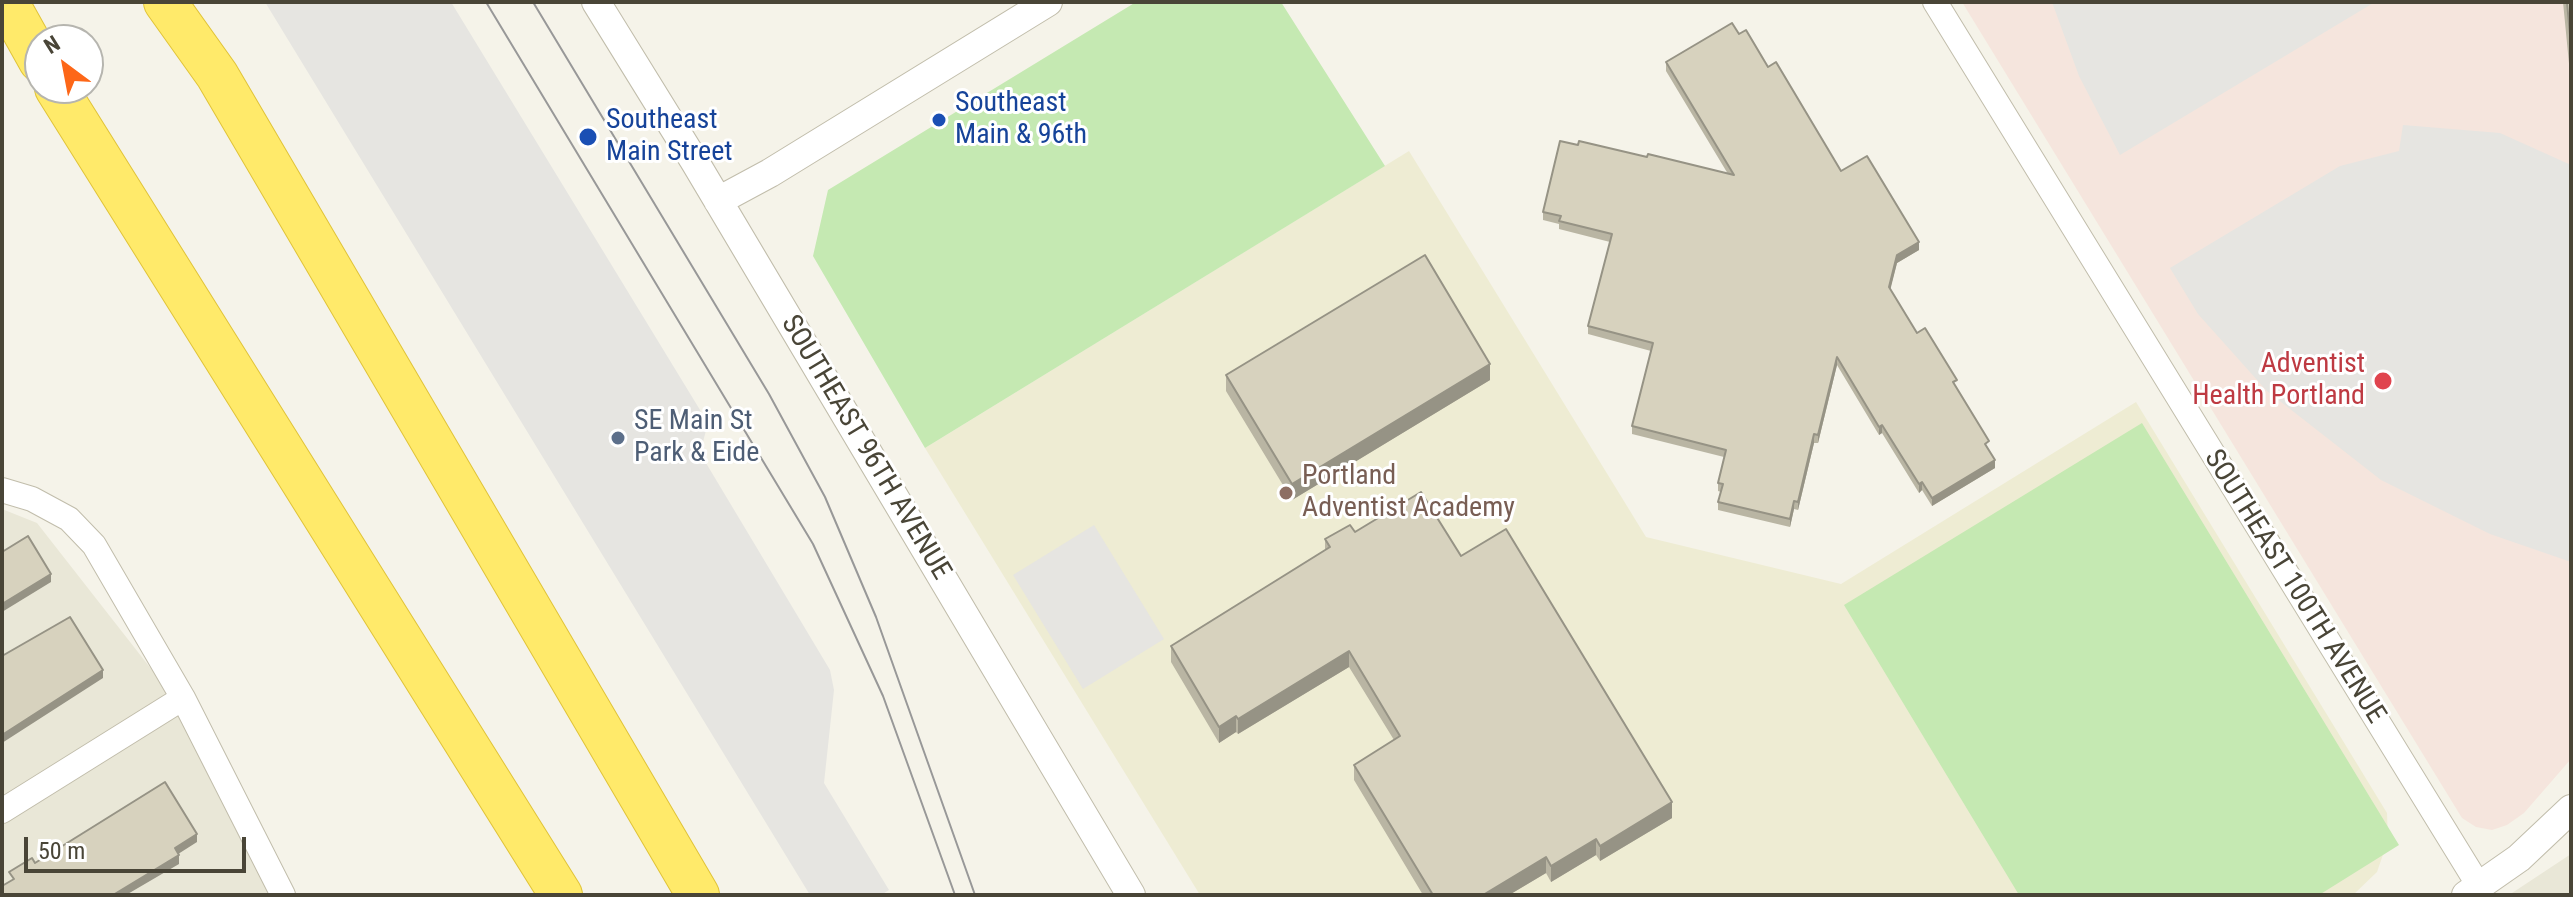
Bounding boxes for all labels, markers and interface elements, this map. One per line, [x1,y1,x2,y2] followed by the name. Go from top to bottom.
[24,24,104,104] north arrow
[40,31,64,59] text: N
[955,87,1087,153] place label: Southeast Main & 96th
[606,104,733,170] place label: Southeast Main Street
[930,111,948,129] marker: Southeast Main & 96th
[577,126,599,148] marker: Southeast Main Street
[773,310,957,586] street label: SOUTHEAST 96TH AVENUE
[2192,348,2365,414] place label: Adventist Health Portland
[2372,370,2394,392] marker: Adventist Health Portland
[634,405,759,471] place label: SE Main St Park & Eide
[609,429,627,447] marker: SE Main St Park & Eide
[2196,444,2392,730] street label: SOUTHEAST 100TH AVENUE
[1302,460,1515,526] place label: Portland Adventist Academy
[1277,484,1295,502] marker: Portland Adventist Academy
[28,821,250,871] scale bar
[38,837,85,865] text: 50 m

